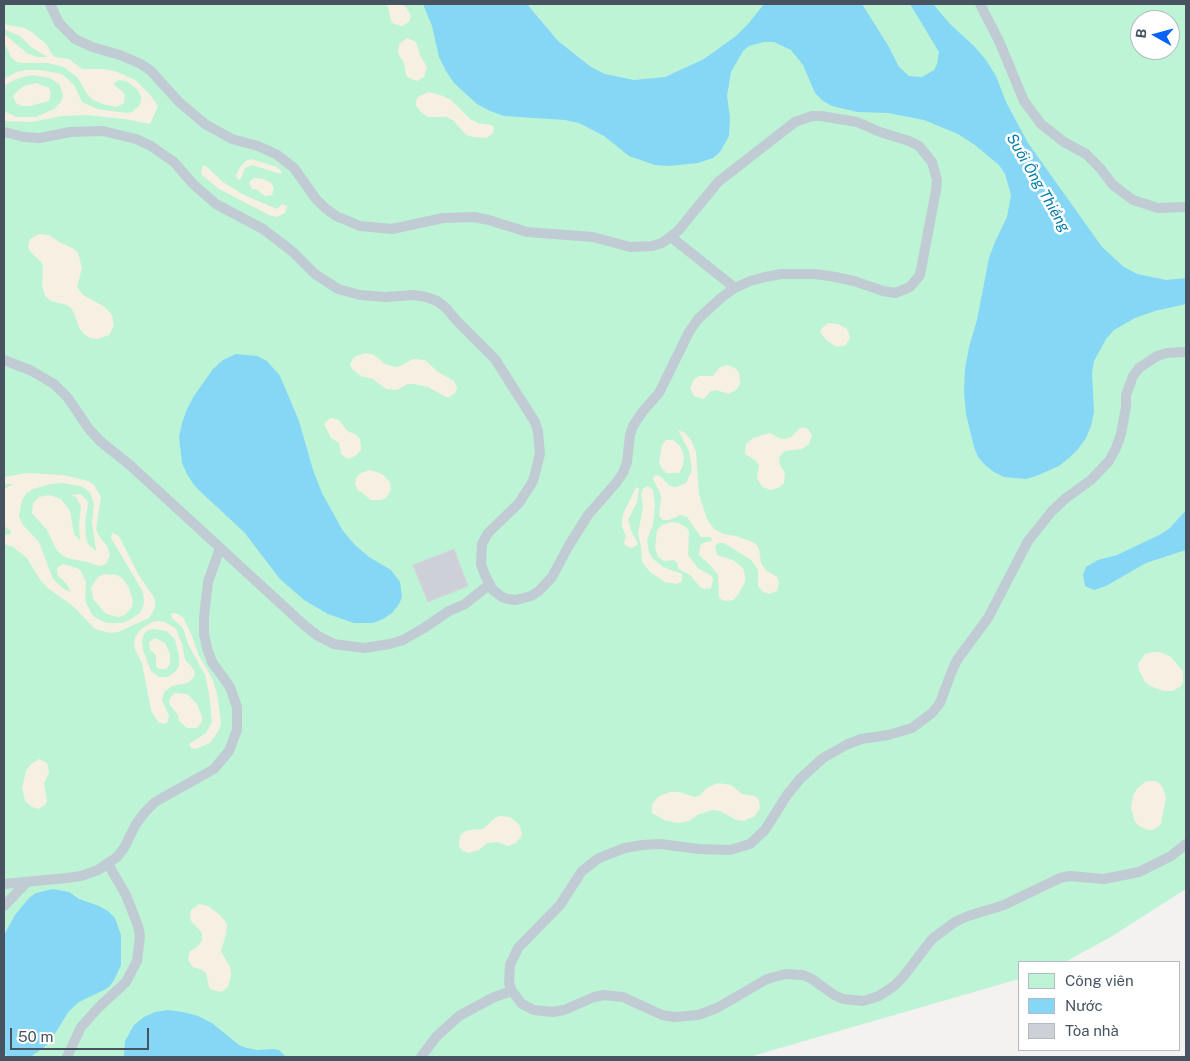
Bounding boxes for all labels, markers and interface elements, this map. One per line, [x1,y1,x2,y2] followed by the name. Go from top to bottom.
[1130,10,1180,60] north arrow
[1133,28,1150,39] text: B
[1002,131,1074,235] water label: Suối Ông Thiềng
[1018,961,1180,1051] legend
[1065,972,1134,989] text: Công viên
[1065,997,1103,1014] text: Nước
[12,1018,151,1050] scale bar
[1065,1022,1119,1039] text: Tòa nhà
[18,1028,53,1045] text: 50 m

